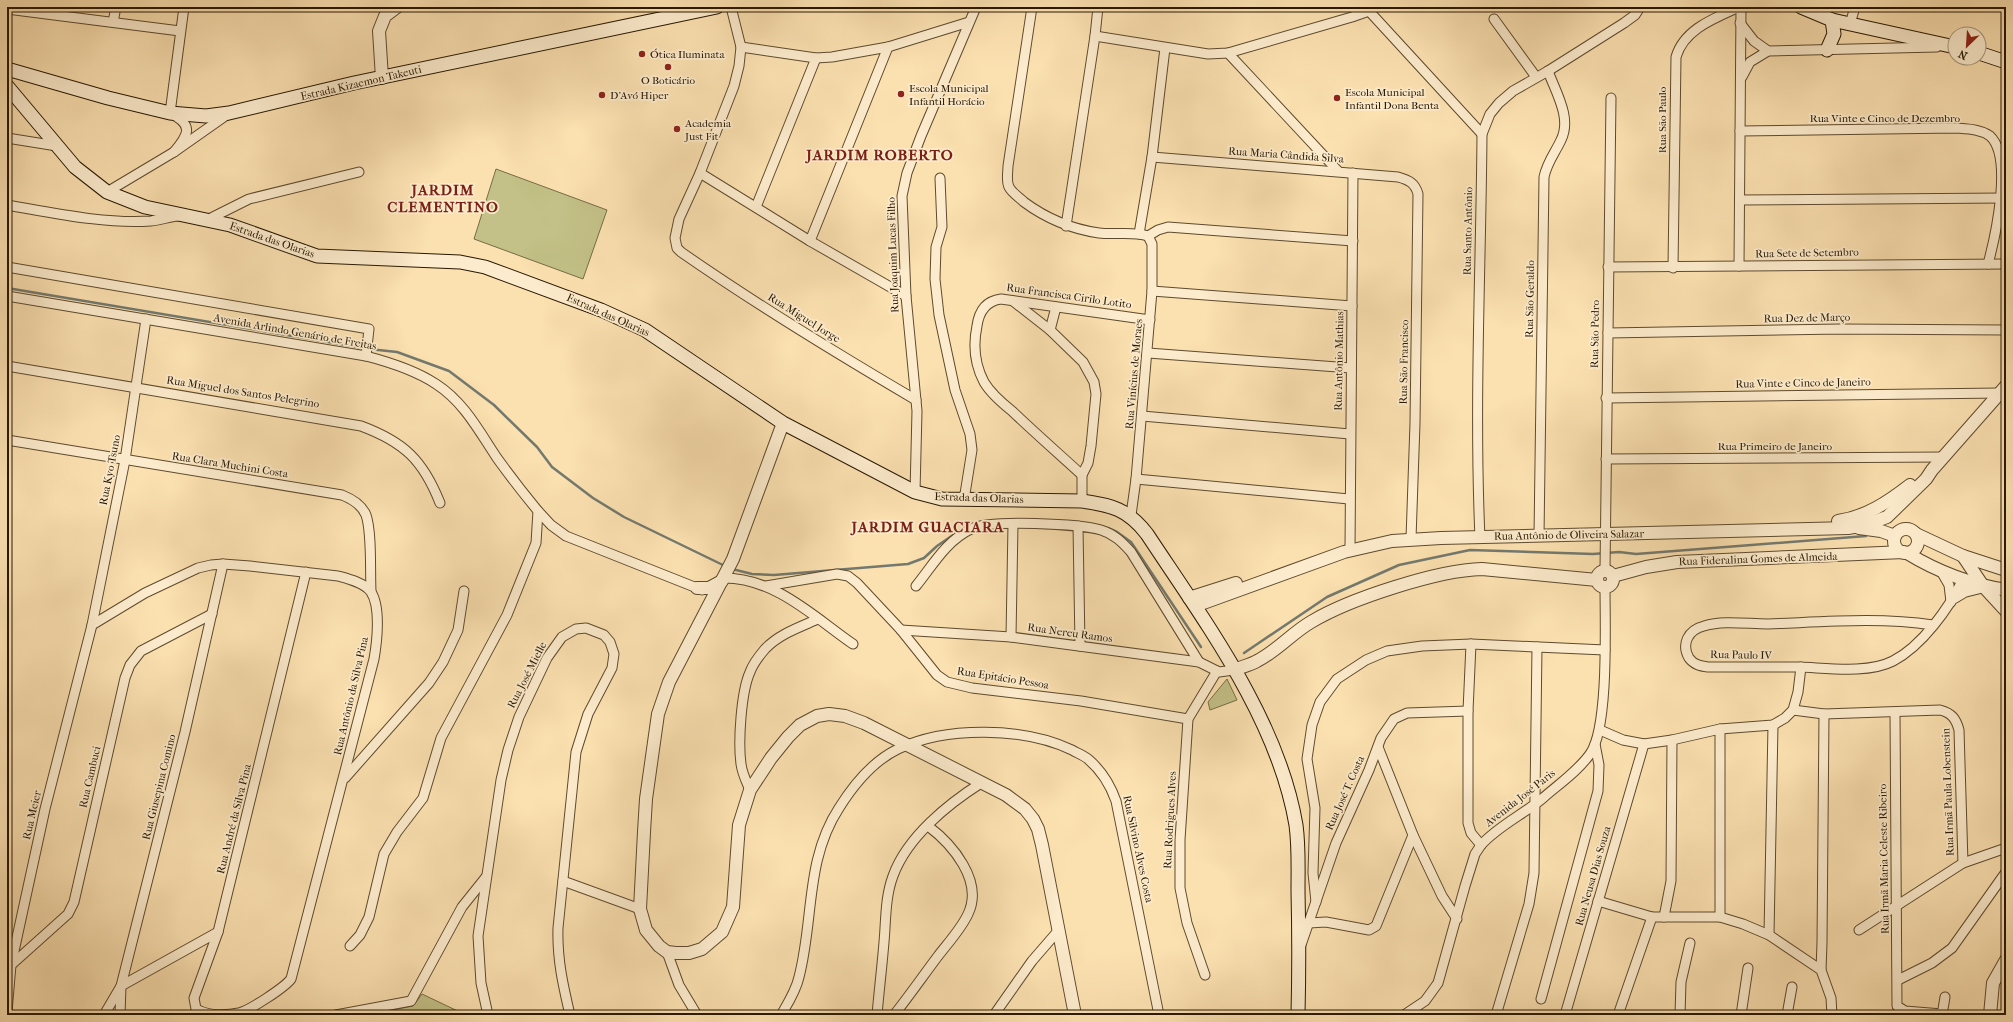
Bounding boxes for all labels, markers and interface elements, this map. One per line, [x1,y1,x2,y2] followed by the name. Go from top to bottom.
[1947,26,1987,66] north arrow
[1956,47,1970,62] text: N
[650,48,725,61] place label: Ótica Iluminata
[637,49,647,59] marker: Ótica Iluminata
[663,62,673,72] marker: O Boticário
[299,63,423,103] street label: Estrada Kizaemon Takeuti
[641,74,696,87] place label: O Boticário
[909,82,989,108] place label: Escola Municipal Infantil Horácio
[1345,86,1440,112] place label: Escola Municipal Infantil Dona Benta
[1656,86,1669,153] street label: Rua São Paulo
[610,89,669,102] place label: D'Avó Hiper
[896,89,906,99] marker: Escola Municipal Infantil Horácio
[597,90,607,100] marker: D'Avó Hiper
[1332,93,1342,103] marker: Escola Municipal Infantil Dona Benta
[1810,112,1961,125] street label: Rua Vinte e Cinco de Dezembro
[684,117,732,143] place label: Academia Just Fit
[672,124,682,134] marker: Academia Just Fit
[1228,144,1345,166] street label: Rua Maria Cândida Silva
[804,146,954,164] district label: JARDIM ROBERTO
[387,181,499,216] district label: JARDIM CLEMENTINO
[1461,186,1475,275] street label: Rua Santo Antônio
[884,197,902,313] street label: Rua Joaquim Lucas Filho
[228,219,316,261] street label: Estrada das Olarias
[1755,246,1859,260] street label: Rua Sete de Setembro
[1523,260,1537,338] street label: Rua São Geraldo
[1006,281,1133,311] street label: Rua Francisca Cirilo Lotito
[765,290,843,346] street label: Rua Miguel Jorge
[565,291,651,339] street label: Estrada das Olarias
[1588,299,1602,368] street label: Rua São Pedro
[211,311,378,353] street label: Avenida Arlindo Genário de Freitas
[1332,311,1346,411] street label: Rua Antônio Mathias
[1764,311,1851,325] street label: Rua Dez de Março
[1123,318,1145,430] street label: Rua Vinícius de Moraes
[1397,319,1411,404] street label: Rua São Francisco
[166,373,321,411] street label: Rua Miguel dos Santos Pelegrino
[1735,375,1871,391] street label: Rua Vinte e Cinco de Janeiro
[97,433,123,506] street label: Rua Kyo Tsuno
[1718,440,1833,453] street label: Rua Primeiro de Janeiro
[171,449,290,481] street label: Rua Clara Muchini Costa
[934,490,1024,506] street label: Estrada das Olarias
[849,518,1005,536] district label: JARDIM GUACIARA
[1494,527,1644,543] street label: Rua Antônio de Oliveira Salazar
[1678,550,1839,568] street label: Rua Fideralina Gomes de Almeida
[1027,621,1113,645] street label: Rua Nereu Ramos
[331,635,371,757] street label: Rua Antônio da Silva Pina
[505,639,550,710] street label: Rua José Mielle
[1710,648,1773,662] street label: Rua Paulo IV
[956,664,1051,692] street label: Rua Epitácio Pessoa
[1939,727,1957,856] street label: Rua Irmã Paula Lobenstein
[140,732,179,841] street label: Rua Giusepina Comino
[77,744,104,809] street label: Rua Cambuci
[1323,753,1368,832] street label: Rua José T. Costa
[214,762,254,875] street label: Rua André da Silva Pina
[1481,767,1558,830] street label: Avenida José Paris
[1161,771,1179,869] street label: Rua Rodrigues Alves
[1876,783,1892,934] street label: Rua Irmã Maria Celeste Ribeiro
[20,789,44,841] street label: Rua Meier
[1120,794,1156,905] street label: Rua Silvino Alves Costa
[1573,824,1614,927] street label: Rua Neusa Dias Souza

